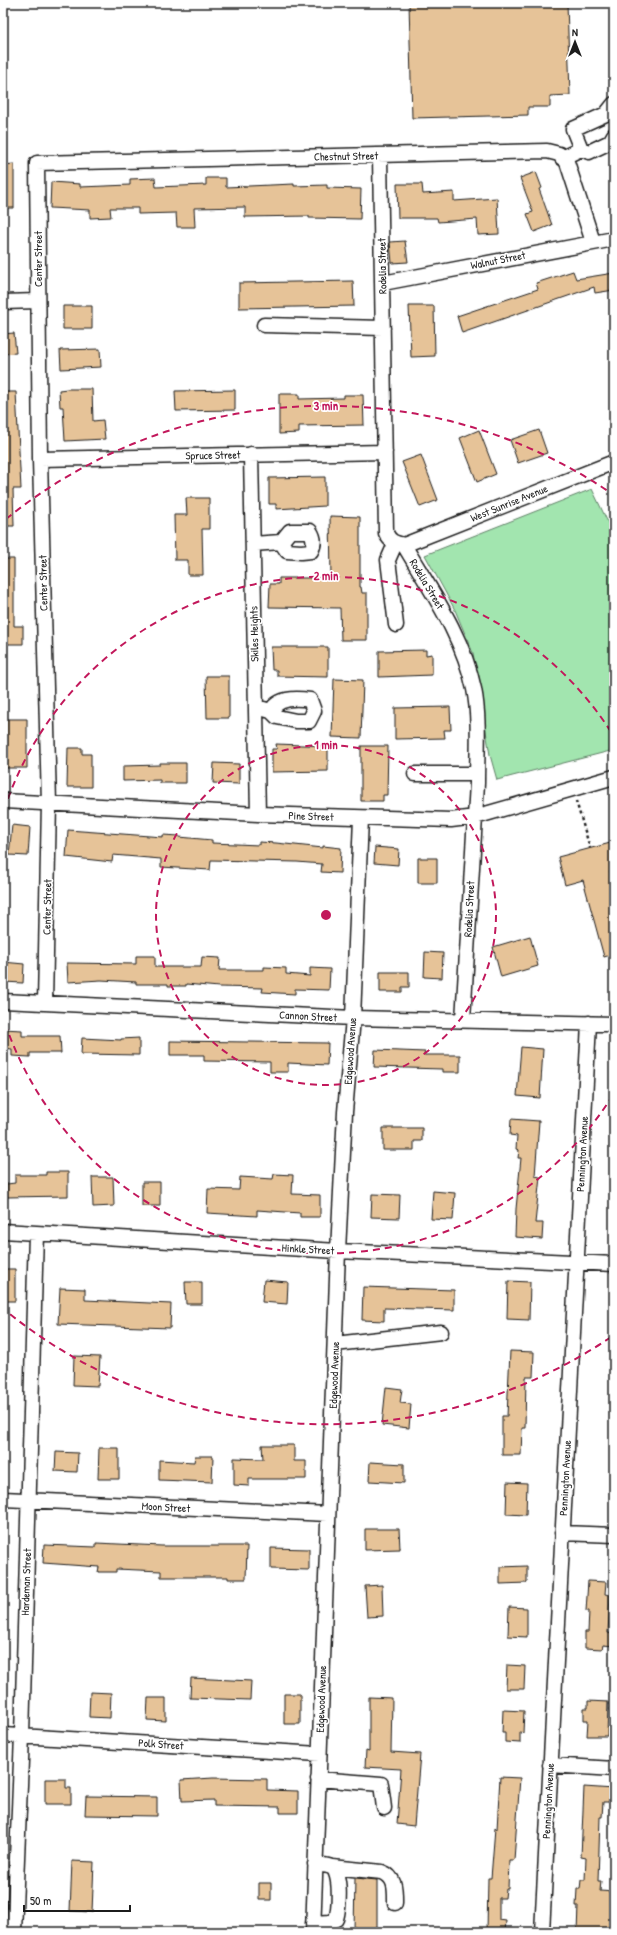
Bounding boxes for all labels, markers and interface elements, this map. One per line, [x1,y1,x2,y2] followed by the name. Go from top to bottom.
[555,22,595,62] north arrow
[572,25,578,39] text: N
[314,148,378,164] street label: Chestnut Street
[31,231,45,287] street label: Center Street
[375,238,389,294] street label: Rodelia Street
[470,248,527,272] street label: Walnut Street
[314,397,339,414] text: 3 min
[185,448,241,462] street label: Spruce Street
[468,481,550,525] street label: West Sunrise Avenue
[36,555,50,611] street label: Center Street
[407,556,448,612] street label: Rodelia Street
[314,567,339,584] text: 2 min
[247,606,261,662] street label: Skiles Heights
[314,736,338,753] text: 1 min
[288,808,334,824] street label: Pine Street
[40,879,54,935] street label: Center Street
[461,880,477,937] street label: Rodelia Street
[319,908,333,922] centre of rings
[279,1007,337,1025] street label: Cannon Street
[341,1016,359,1085] street label: Edgewood Avenue
[573,1115,591,1192] street label: Pennington Avenue
[281,1241,335,1257] street label: Hinkle Street
[326,1341,342,1409] street label: Edgewood Avenue
[556,1439,574,1516] street label: Pennington Avenue
[141,1499,191,1515] street label: Moon Street
[18,1548,34,1616] street label: Hardeman Street
[313,1665,329,1733] street label: Edgewood Avenue
[138,1735,184,1753] street label: Polk Street
[539,1762,557,1839] street label: Pennington Avenue
[24,1887,130,1913] scale bar
[30,1892,51,1909] text: 50 m

